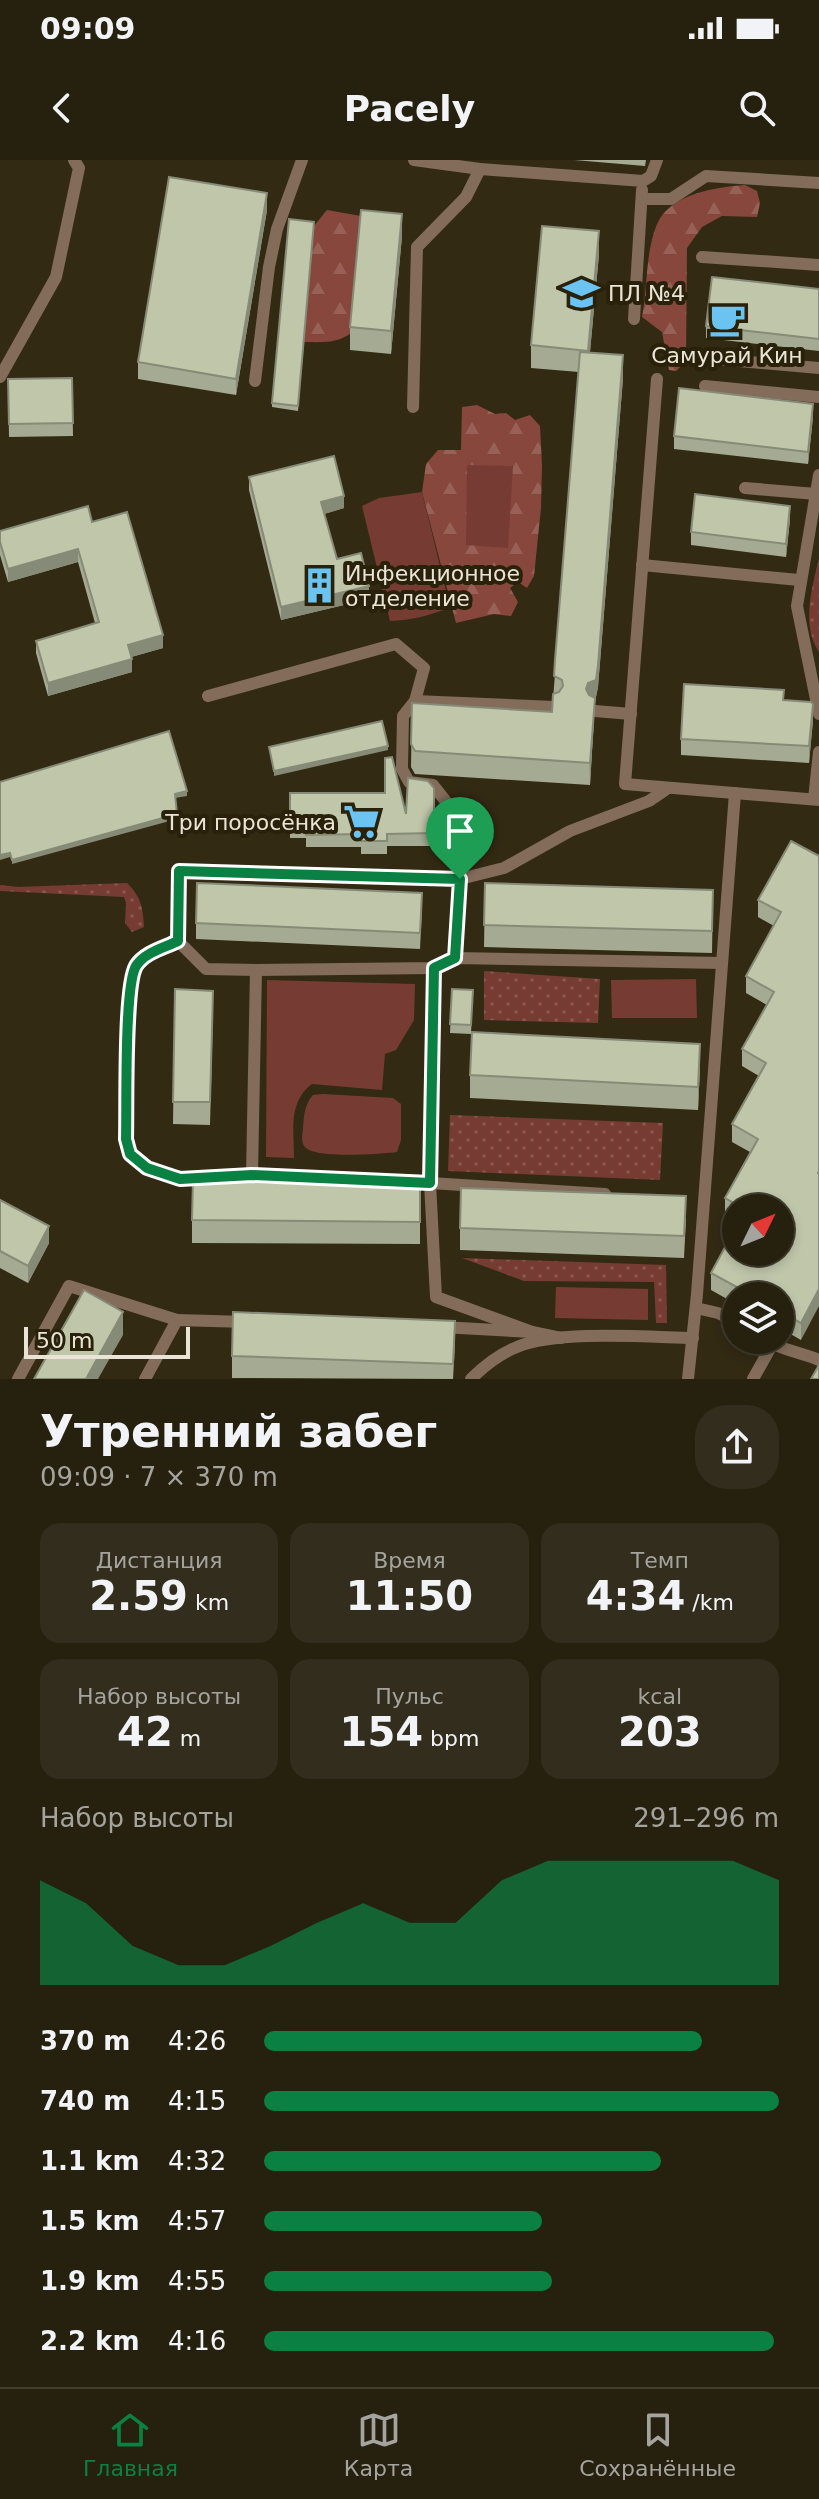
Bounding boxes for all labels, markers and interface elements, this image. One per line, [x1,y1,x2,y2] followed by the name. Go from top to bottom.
[40,11,136,46] text: 09:09
[40,86,84,130] icon: back
[735,86,779,130] icon: search
[344,88,475,129] text: Pacely
[563,274,601,312] school or university icon: ПЛ №4
[608,281,685,306] place label: ПЛ №4
[708,300,746,338] cafe icon: Самурай Кин
[651,343,803,368] place label: Самурай Кин
[345,561,520,611] place label: Инфекционное отделение
[300,567,338,605] building icon: Инфекционное отделение
[426,797,494,879] pin
[343,803,381,841] supermarket icon: Три поросёнка
[438,809,482,853] icon: arrive
[164,810,336,835] place label: Три поросёнка
[722,1194,794,1266] north arrow
[722,1194,794,1354] map controls
[722,1282,794,1354] button: layers
[24,1323,190,1359] scale bar
[36,1328,92,1353] text: 50 m
[695,1405,779,1489] button: share
[40,1406,437,1457] text: Утренний забег
[40,1462,278,1492] text: 09:09 · 7 × 370 m
[96,1548,223,1573] text: Дистанция
[373,1548,446,1573] text: Время
[631,1548,689,1573] text: Темп
[89,1573,188,1619] text: 2.59
[346,1573,473,1619] text: 11:50
[586,1573,685,1619] text: 4:34
[188,1590,229,1615] text: km
[685,1590,734,1615] text: /km
[77,1684,241,1709] text: Набор высоты
[375,1684,444,1709] text: Пульс
[638,1684,682,1709] text: kcal
[117,1709,173,1755] text: 42
[340,1709,423,1755] text: 154
[618,1709,702,1755] text: 203
[173,1726,201,1751] text: m
[423,1726,479,1751] text: bpm
[40,1803,234,1833] text: Набор высоты
[633,1803,779,1833] text: 291–296 m
[40,2026,130,2056] text: 370 m
[168,2026,226,2056] text: 4:26
[40,2086,130,2116] text: 740 m
[168,2086,226,2116] text: 4:15
[40,2146,140,2176] text: 1.1 km
[168,2146,226,2176] text: 4:32
[40,2206,140,2236] text: 1.5 km
[168,2206,226,2236] text: 4:57
[40,2266,140,2296] text: 1.9 km
[168,2266,226,2296] text: 4:55
[40,2326,140,2356] text: 2.2 km
[168,2326,226,2356] text: 4:16
[83,2408,178,2481] tab: Главная
[344,2408,413,2481] tab: Карта
[579,2408,736,2481] tab: Сохранённые

